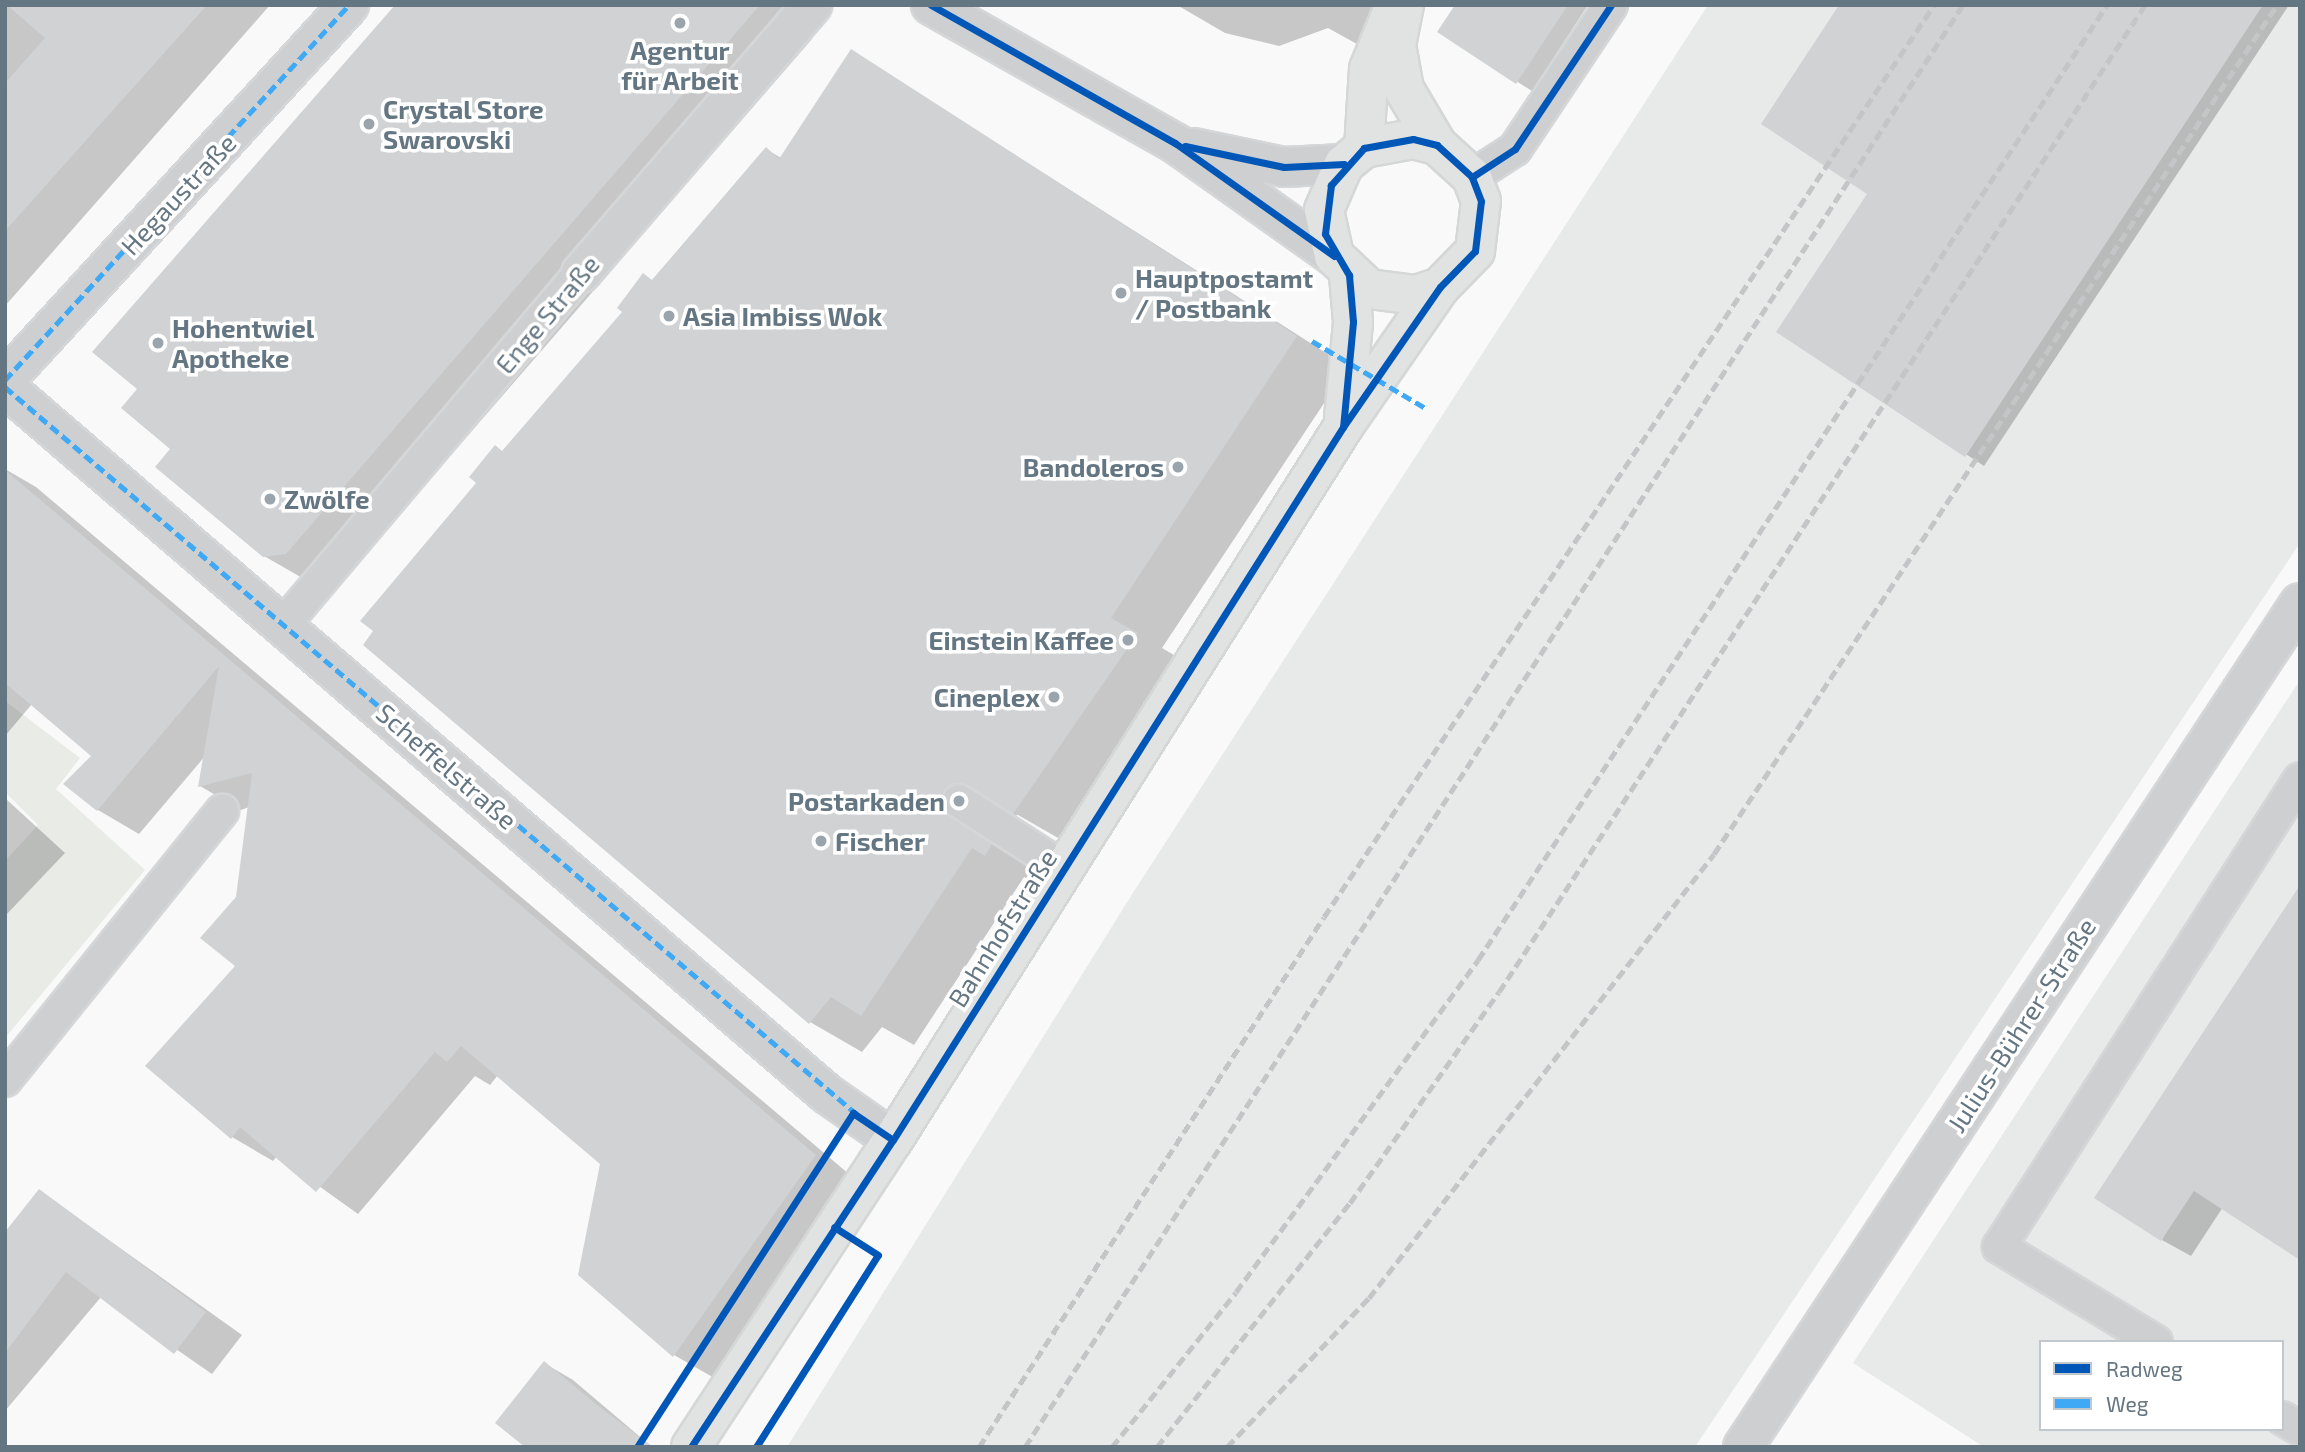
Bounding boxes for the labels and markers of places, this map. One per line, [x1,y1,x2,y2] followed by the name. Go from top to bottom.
[672,15,688,31] marker: Agentur für Arbeit
[621,34,739,96] place label: Agentur für Arbeit
[383,93,544,154] place label: Crystal Store Swarovski
[361,116,377,132] marker: Crystal Store Swarovski
[1135,262,1313,324] place label: Hauptpostamt / Postbank
[1113,285,1129,301] marker: Hauptpostamt / Postbank
[683,300,883,332] place label: Asia Imbiss Wok
[661,308,677,324] marker: Asia Imbiss Wok
[172,312,314,374] place label: Hohentwiel Apotheke
[150,335,166,351] marker: Hohentwiel Apotheke
[1023,451,1164,483] place label: Bandoleros
[1170,459,1186,475] marker: Bandoleros
[284,483,370,515] place label: Zwölfe
[262,491,278,507] marker: Zwölfe
[928,624,1114,656] place label: Einstein Kaffee
[1120,632,1136,648] marker: Einstein Kaffee
[934,681,1040,713] place label: Cineplex
[1046,689,1062,705] marker: Cineplex
[788,785,945,817] place label: Postarkaden
[951,793,967,809] marker: Postarkaden
[835,825,925,857] place label: Fischer
[813,833,829,849] marker: Fischer

